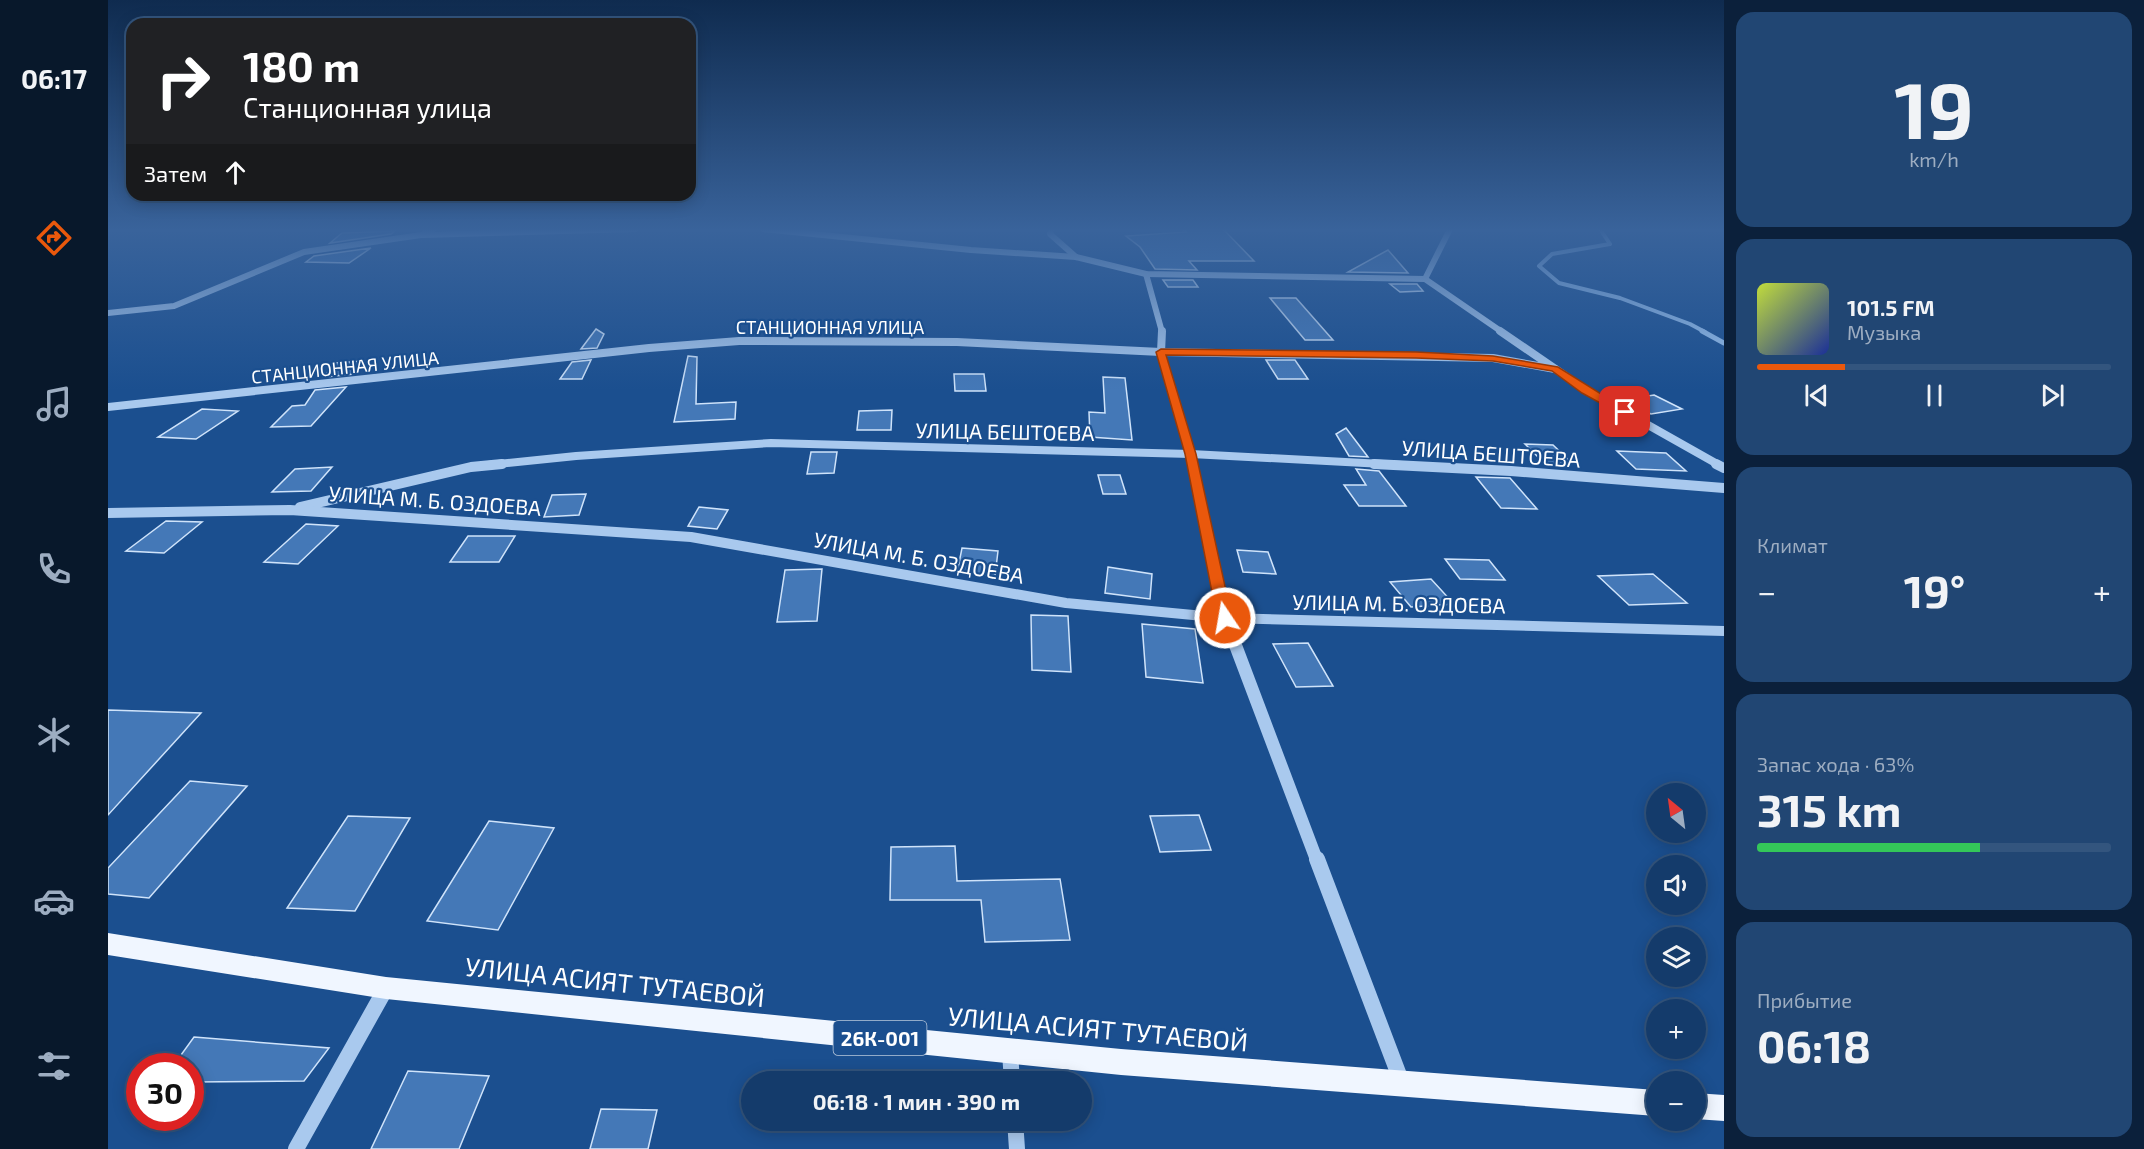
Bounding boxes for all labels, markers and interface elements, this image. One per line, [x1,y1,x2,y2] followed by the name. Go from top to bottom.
[243,40,360,90] text: 180 m
[144,42,222,120] icon: right
[1894,61,1974,155] text: 19
[21,62,87,94] text: 06:17
[243,91,492,123] text: Станционная улица
[1909,147,1959,171] text: km/h
[219,156,252,189] icon: ahead
[144,160,207,186] text: Затем
[33,217,75,259] icon: directions
[1847,294,1935,320] text: 101.5 FM
[736,316,925,338] street label: СТАНЦИОННАЯ УЛИЦА
[1847,320,1921,344] text: Музыка
[250,346,441,388] street label: СТАНЦИОННАЯ УЛИЦА
[1800,379,1833,412] icon: previous
[1918,379,1951,412] icon: pause
[2036,379,2069,412] icon: next
[33,383,75,425] icon: music
[1599,386,1650,437] pin
[1608,395,1641,428] icon: arrive
[915,417,1095,445] street label: УЛИЦА БЕШТОЕВА
[1401,434,1581,472] street label: УЛИЦА БЕШТОЕВА
[328,480,542,520] street label: УЛИЦА М. Б. ОЗДОЕВА
[812,526,1026,588] street label: УЛИЦА М. Б. ОЗДОЕВА
[1757,533,1828,557] text: Климат
[33,548,75,590] icon: phone
[1904,563,1965,617] text: 19°
[1757,571,1776,611] text: −
[2093,571,2111,611] text: +
[1193,586,1257,650] position arrow
[1292,589,1506,617] street label: УЛИЦА М. Б. ОЗДОЕВА
[33,714,75,756] icon: climate
[1757,752,1914,776] text: Запас хода · 63%
[1757,782,1901,836] text: 315 km
[1646,783,1706,843] north arrow
[1646,783,1706,1131] map controls
[1646,855,1706,915] button: sound
[33,880,75,922] icon: car
[1646,927,1706,987] button: layers
[464,950,766,1012] street label: УЛИЦА АСИЯТ ТУТАЕВОЙ
[1757,988,1852,1012] text: Прибытие
[947,999,1249,1057] street label: УЛИЦА АСИЯТ ТУТАЕВОЙ
[1646,999,1706,1059] button: +
[1757,1018,1871,1072] text: 06:18
[834,1021,926,1055] road number: 26К-001
[33,1045,75,1087] icon: filters
[126,1053,204,1131] speed limit sign: 30
[1646,1071,1706,1131] button: −
[813,1088,1020,1114] text: 06:18 · 1 мин · 390 m

